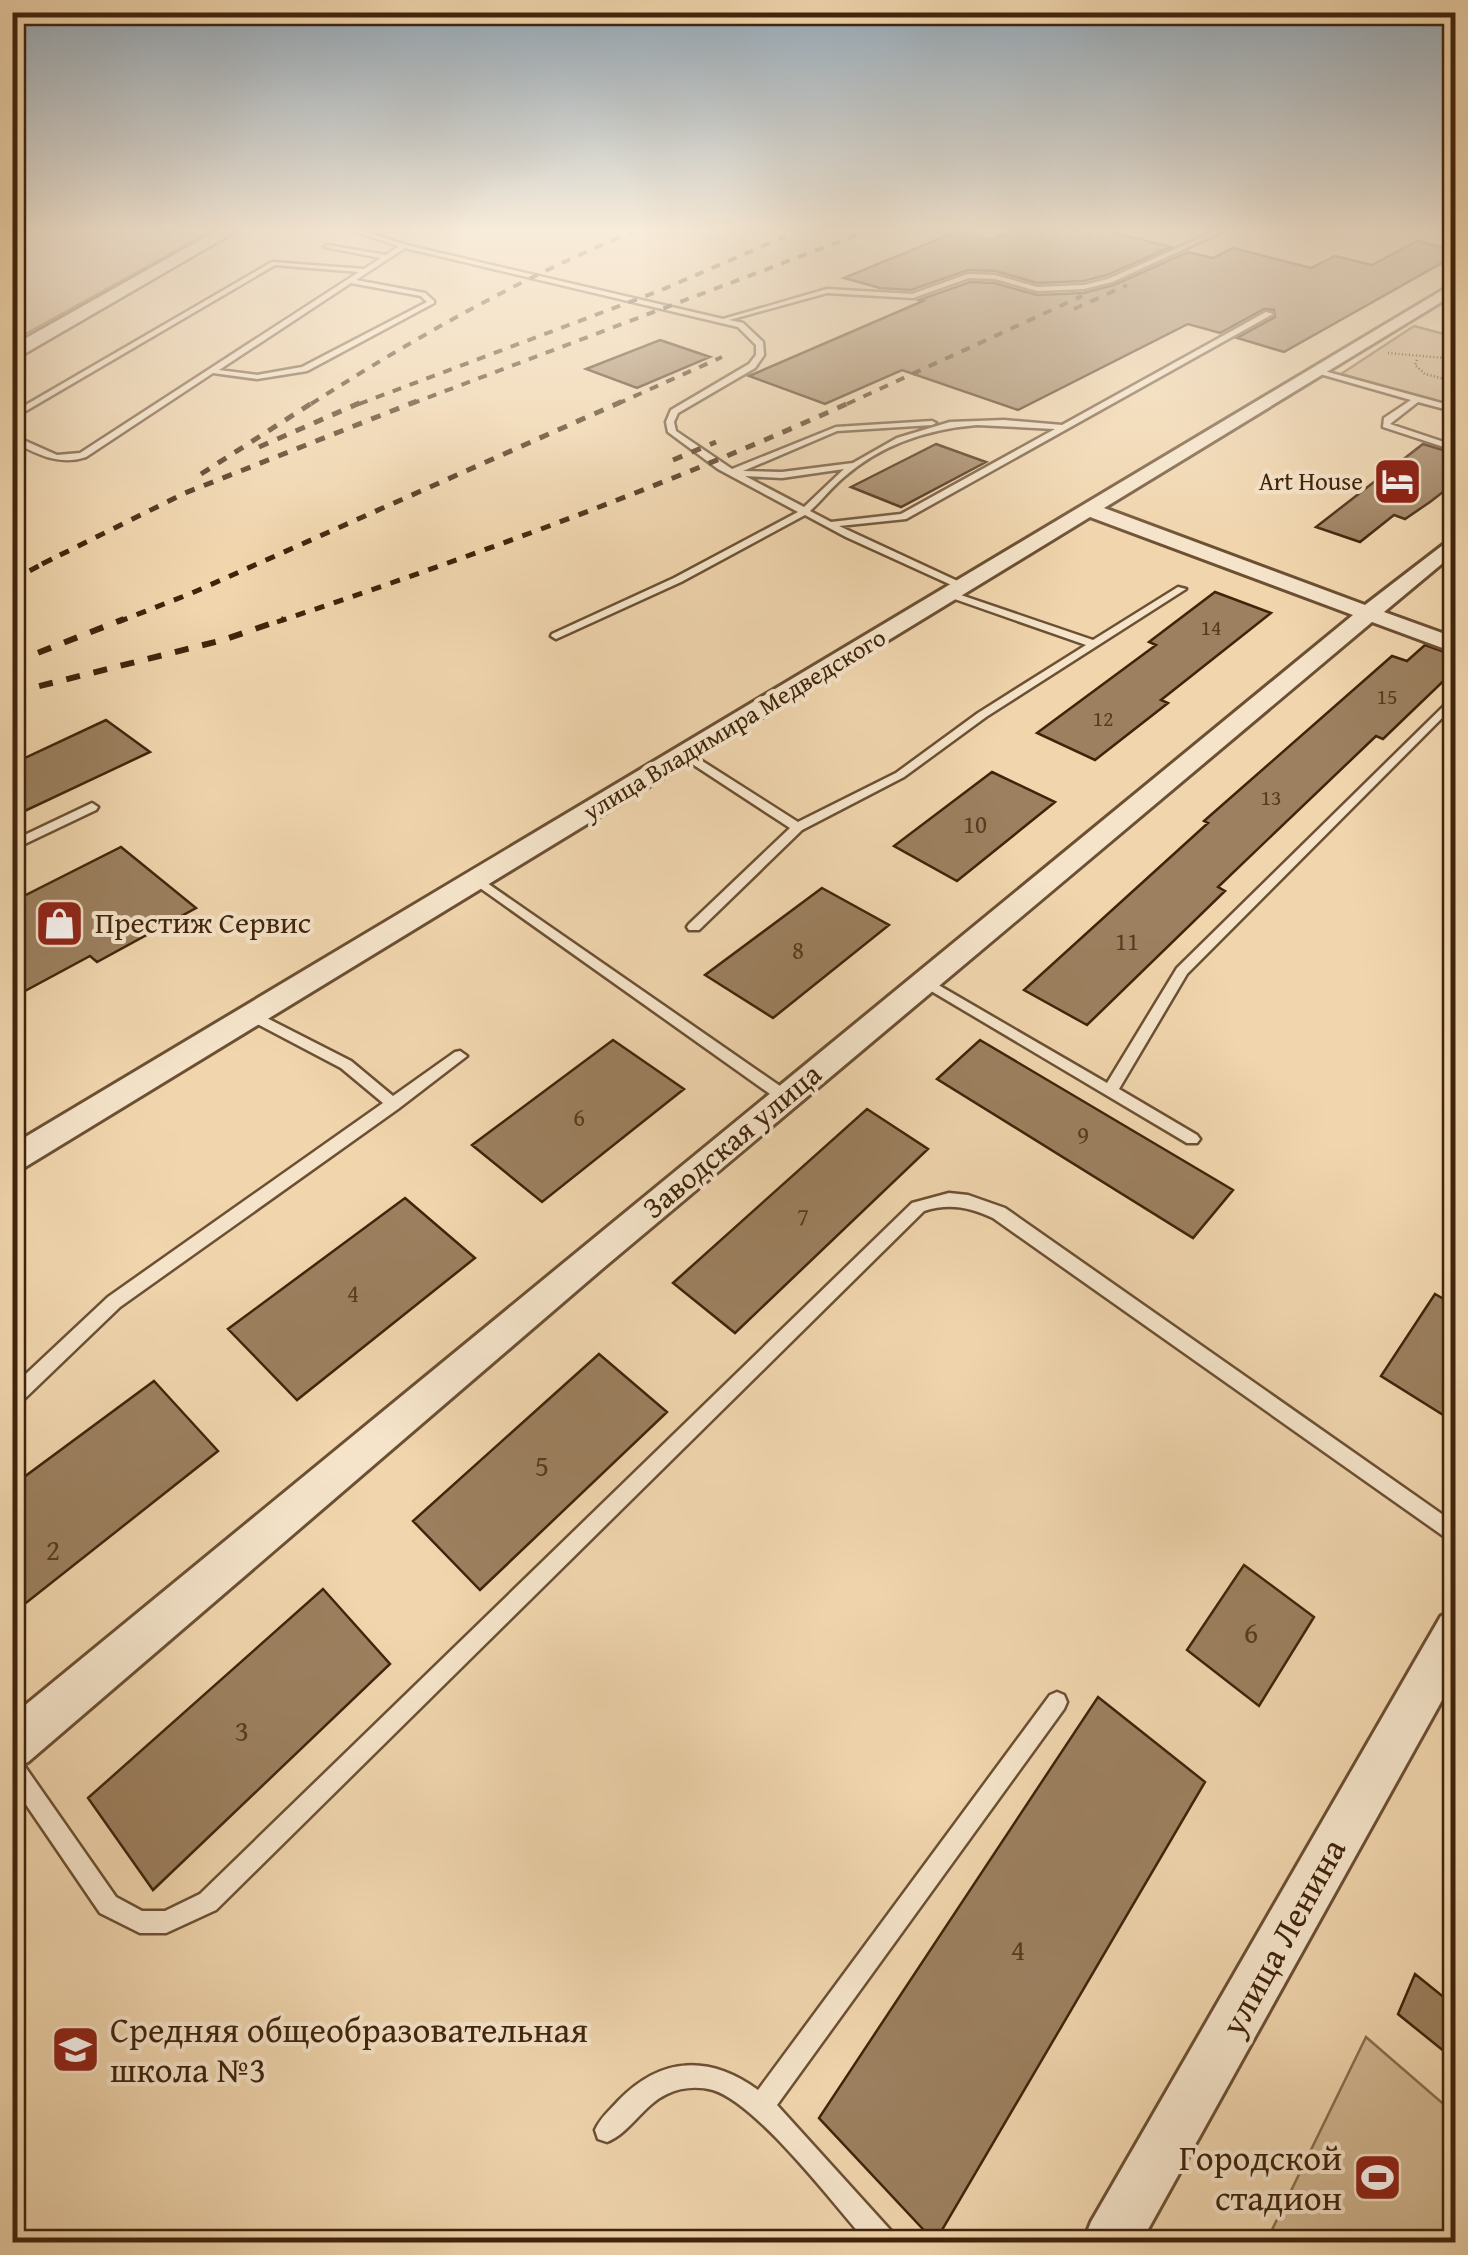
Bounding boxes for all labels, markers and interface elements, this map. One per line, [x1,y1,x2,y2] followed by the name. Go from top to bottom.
[1372,455,1424,507] hotel icon: Art House
[1259,463,1363,499] place label: Art House
[1200,611,1222,643] house number: 14
[575,619,892,829] street label: улица Владимира Медведского
[1376,680,1398,712] house number: 15
[1092,702,1114,734] house number: 12
[1260,781,1282,813] house number: 13
[963,806,987,842] house number: 10
[34,897,86,949] shop icon: Престиж Сервис
[95,900,311,944] place label: Престиж Сервис
[1115,923,1139,959] house number: 11
[792,932,804,968] house number: 8
[632,1052,831,1228] street label: Заводская улица
[573,1099,585,1135] house number: 6
[1077,1117,1089,1153] house number: 9
[797,1198,809,1234] house number: 7
[347,1275,359,1311] house number: 4
[535,1443,549,1487] house number: 5
[46,1527,60,1571] house number: 2
[1244,1610,1258,1654] house number: 6
[235,1708,249,1752] house number: 3
[1207,1828,1358,2046] street label: улица Ленина
[1011,1927,1025,1971] house number: 4
[110,2004,588,2095] place label: Cредняя общеобразовательная школа №3
[49,2024,101,2076] school or university icon: Cредняя общеобразовательная школа №3
[1179,2132,1342,2223] place label: Городской стадион
[1351,2152,1403,2204] sports icon: Городской стадион

